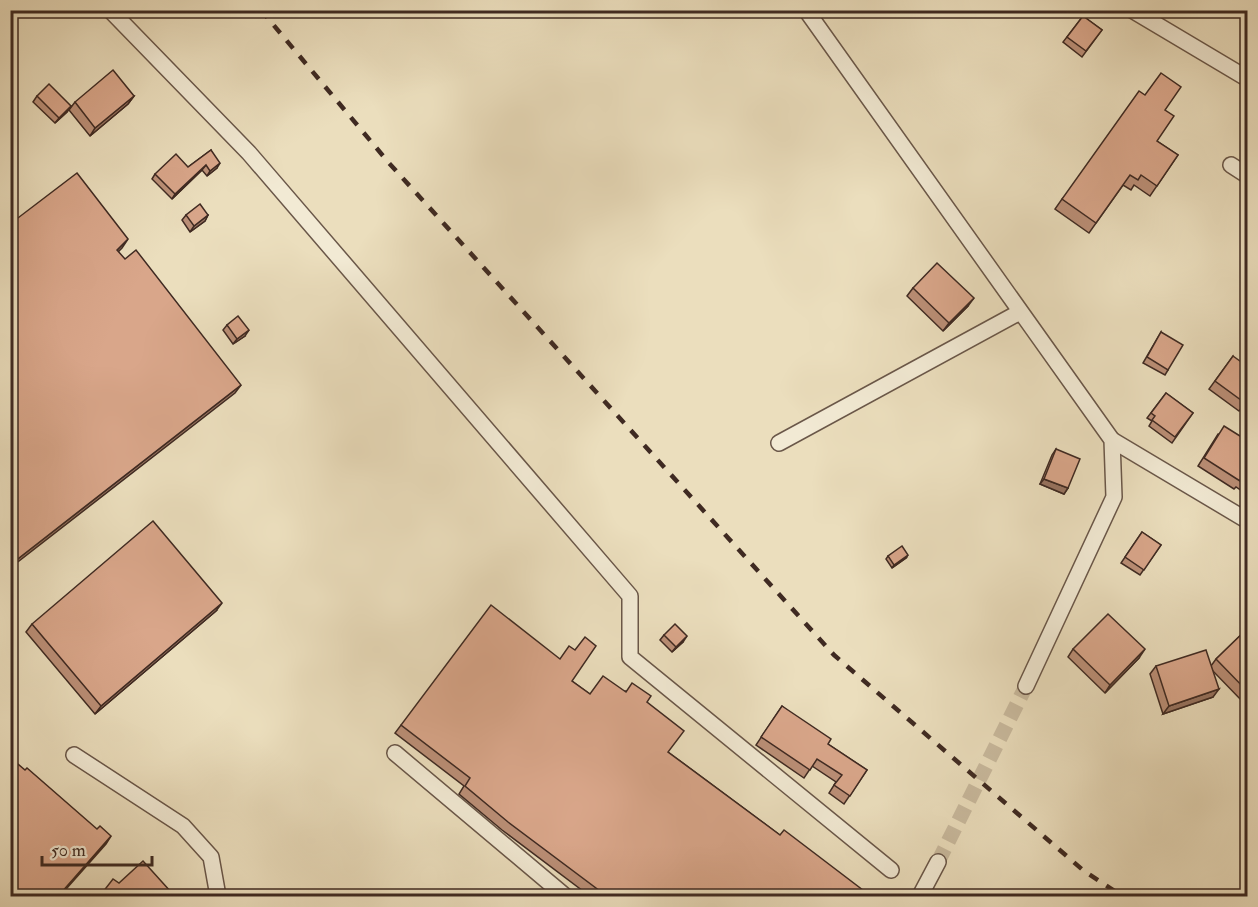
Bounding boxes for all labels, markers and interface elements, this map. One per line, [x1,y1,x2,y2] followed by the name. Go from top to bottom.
[42,829,152,867] scale bar
[51,839,86,862] text: 50 m

